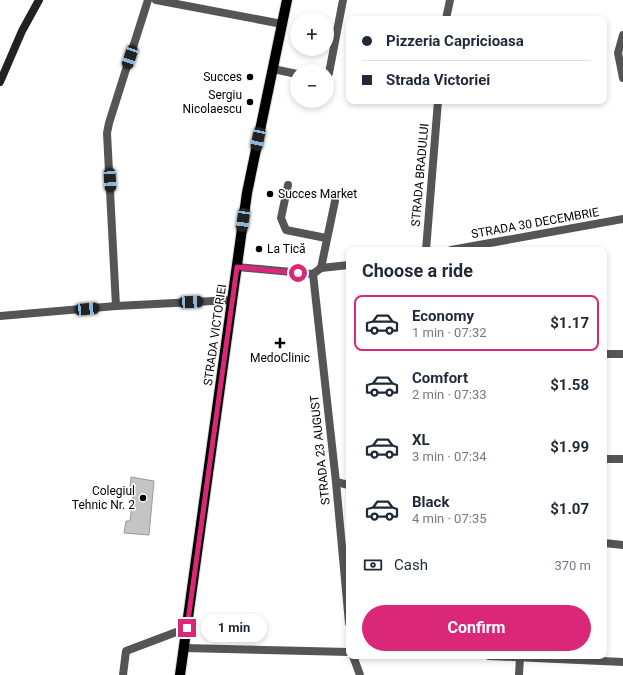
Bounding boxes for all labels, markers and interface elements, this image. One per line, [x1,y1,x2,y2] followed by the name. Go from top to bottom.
[290,12,334,108] map controls
[290,12,334,56] button: +
[386,32,524,50] text: Pizzeria Capricioasa
[121,44,139,70] car
[290,64,334,108] button: −
[203,70,242,84] place label: Succes
[386,71,490,89] text: Strada Victoriei
[245,72,255,82] marker: Succes
[182,88,242,116] place label: Sergiu Nicolaescu
[245,97,255,107] marker: Sergiu Nicolaescu
[409,123,431,227] street label: STRADA BRADULUI
[250,126,266,152] car
[103,168,117,192] car
[278,187,357,201] place label: Succes Market
[265,189,275,199] marker: Succes Market
[470,205,600,241] street label: STRADA 30 DECEMBRIE
[235,207,251,233] car
[267,242,306,256] place label: La Tică
[254,244,264,254] marker: La Tică
[362,260,473,281] text: Choose a ride
[289,264,307,282] route start
[201,283,229,387] street label: STRADA VICTORIEI
[179,295,203,309] car
[75,302,99,316] car
[364,305,400,341] icon: car
[412,307,474,325] text: Economy
[550,314,589,332] text: $1.17
[412,325,487,340] text: 1 min · 07:32
[274,337,286,349] marker: MedoClinic
[250,351,310,365] place label: MedoClinic
[364,367,400,403] icon: car
[412,369,468,387] text: Comfort
[550,376,589,394] text: $1.58
[412,387,487,402] text: 2 min · 07:33
[307,394,333,506] street label: STRADA 23 AUGUST
[364,429,400,465] icon: car
[412,431,430,449] text: XL
[550,438,589,456] text: $1.99
[412,449,487,464] text: 3 min · 07:34
[72,484,135,512] place label: Colegiul Tehnic Nr. 2
[364,491,400,527] icon: car
[138,493,148,503] marker: Colegiul Tehnic Nr. 2
[412,493,449,511] text: Black
[550,500,589,518] text: $1.07
[412,511,487,526] text: 4 min · 07:35
[362,554,384,576] icon: cash
[394,556,428,574] text: Cash
[554,558,591,573] text: 370 m
[362,605,591,651] button: Confirm
[201,614,267,642] callout: 1 min
[178,619,196,637] route end
[218,620,250,635] text: 1 min

